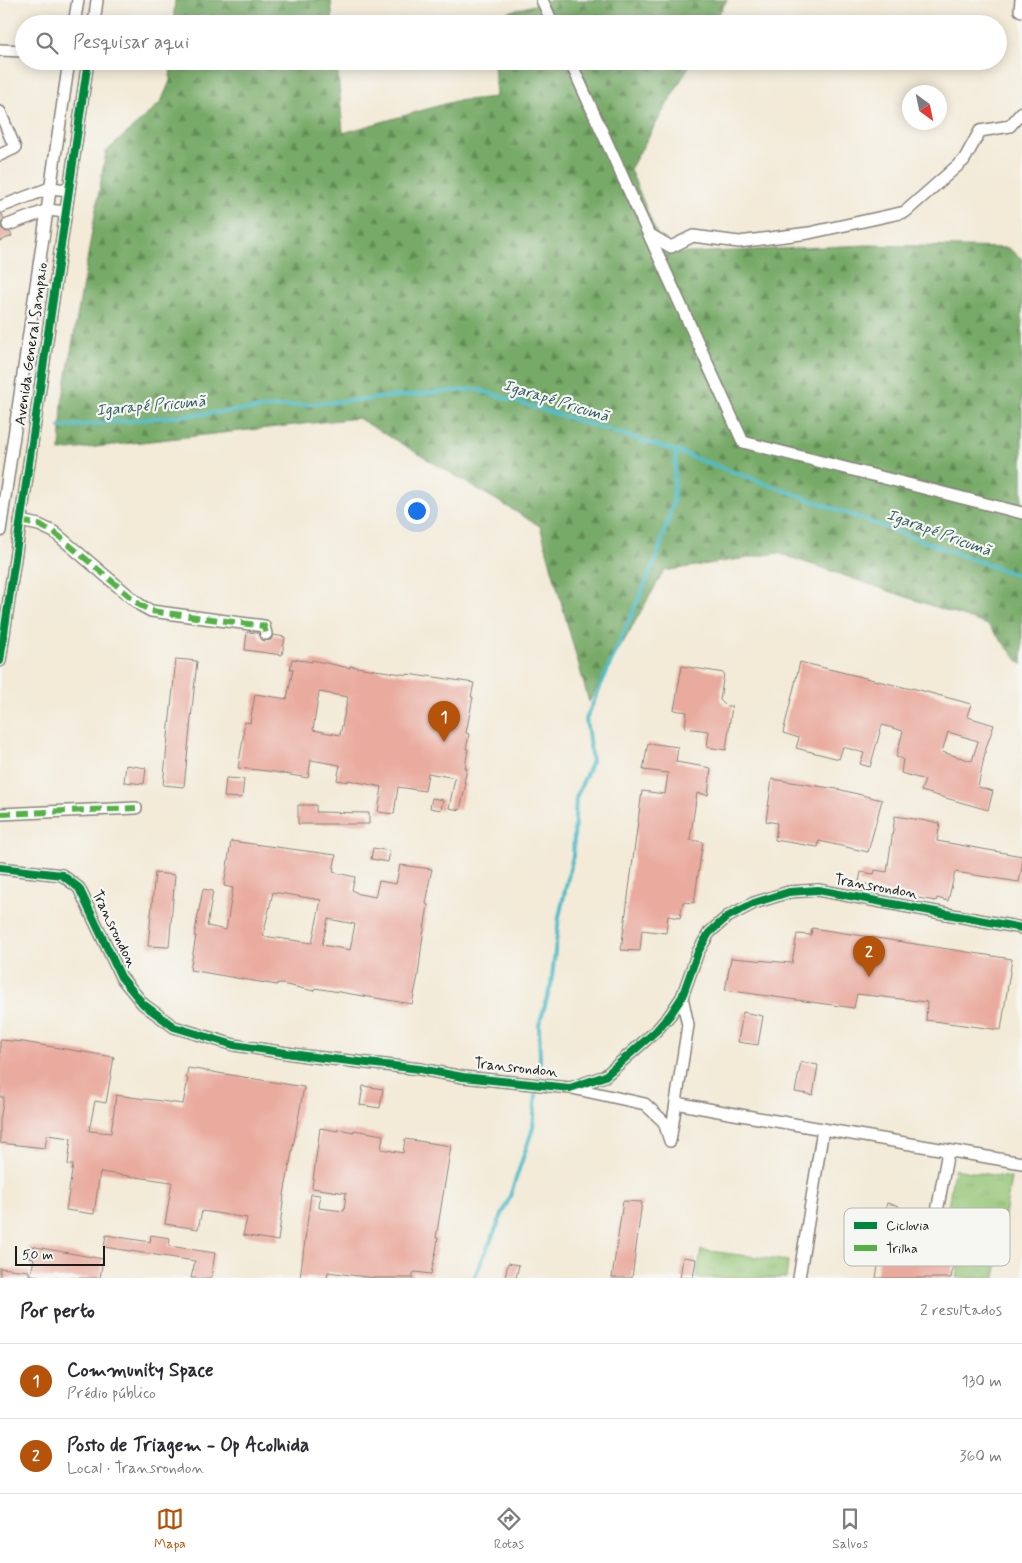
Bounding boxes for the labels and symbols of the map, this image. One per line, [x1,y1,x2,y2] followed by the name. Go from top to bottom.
[902,85,947,130] north arrow
[11,261,53,427] street label: Avenida General Sampaio
[501,375,612,427] water label: Igarapé Pricumã
[96,391,207,421] water label: Igarapé Pricumã
[404,498,430,524] your location
[884,504,995,562] water label: Igarapé Pricumã
[428,701,460,742] pin: 1
[833,870,919,904] street label: Transrondon
[87,887,142,971] street label: Transrondon
[853,936,885,977] pin: 2
[473,1054,559,1082] street label: Transrondon
[844,1208,1010,1266] legend
[886,1217,929,1235] text: Ciclovia
[886,1240,918,1258] text: Trilha
[15,1243,105,1266] scale bar

